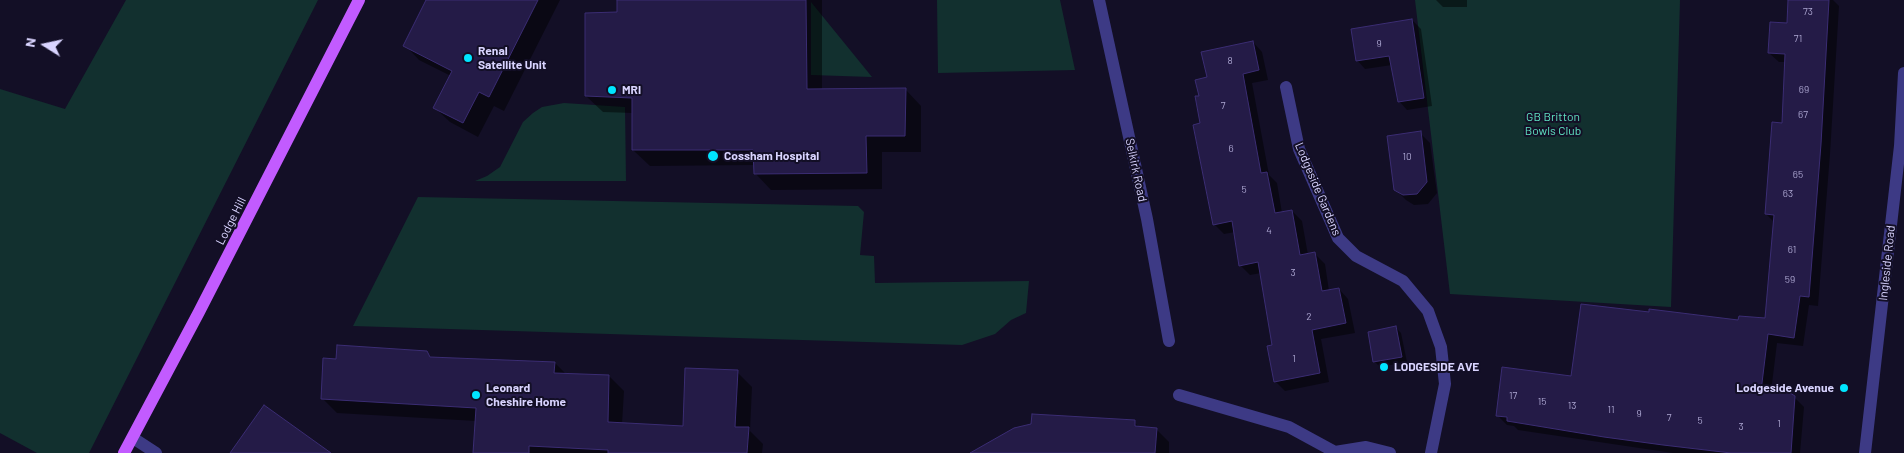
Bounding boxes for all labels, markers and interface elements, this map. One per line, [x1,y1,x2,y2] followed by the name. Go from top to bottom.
[1803,6,1813,18] house number: 73
[20,20,70,70] north arrow
[1794,33,1802,45] house number: 71
[21,36,39,48] text: N
[1376,38,1382,50] house number: 9
[478,44,546,72] place label: Renal Satellite Unit
[462,52,474,64] marker: Renal Satellite Unit
[1227,55,1233,67] house number: 8
[622,83,641,97] place label: MRI
[606,84,618,96] marker: MRI
[1799,84,1809,96] house number: 69
[1221,100,1225,112] house number: 7
[1798,109,1808,121] house number: 67
[1525,110,1581,138] park label: GB Britton Bowls Club
[1122,137,1150,203] street label: Selkirk Road
[1292,140,1344,238] street label: Lodgeside Gardens
[1228,143,1234,155] house number: 6
[706,149,720,163] marker: Cossham Hospital
[724,149,819,163] place label: Cossham Hospital
[1402,151,1412,163] house number: 10
[1793,169,1803,181] house number: 65
[1241,184,1247,196] house number: 5
[1783,188,1793,200] house number: 63
[213,195,249,247] street label: Lodge Hill
[1266,225,1272,237] house number: 4
[1876,225,1898,301] street label: Ingleside Road
[1788,244,1796,256] house number: 61
[1290,267,1296,279] house number: 3
[1785,274,1795,286] house number: 59
[1306,311,1312,323] house number: 2
[1292,353,1296,365] house number: 1
[1394,360,1479,374] place label: LODGESIDE AVE
[1378,361,1390,373] marker: LODGESIDE AVE
[486,381,566,409] place label: Leonard Cheshire Home
[1736,381,1834,395] place label: Lodgeside Avenue
[1838,382,1850,394] marker: Lodgeside Avenue
[470,389,482,401] marker: Leonard Cheshire Home
[1509,390,1517,402] house number: 17
[1538,396,1546,408] house number: 15
[1568,400,1576,412] house number: 13
[1607,404,1615,416] house number: 11
[1636,408,1642,420] house number: 9
[1667,412,1671,424] house number: 7
[1697,415,1703,427] house number: 5
[1777,418,1781,430] house number: 1
[1738,421,1744,433] house number: 3

